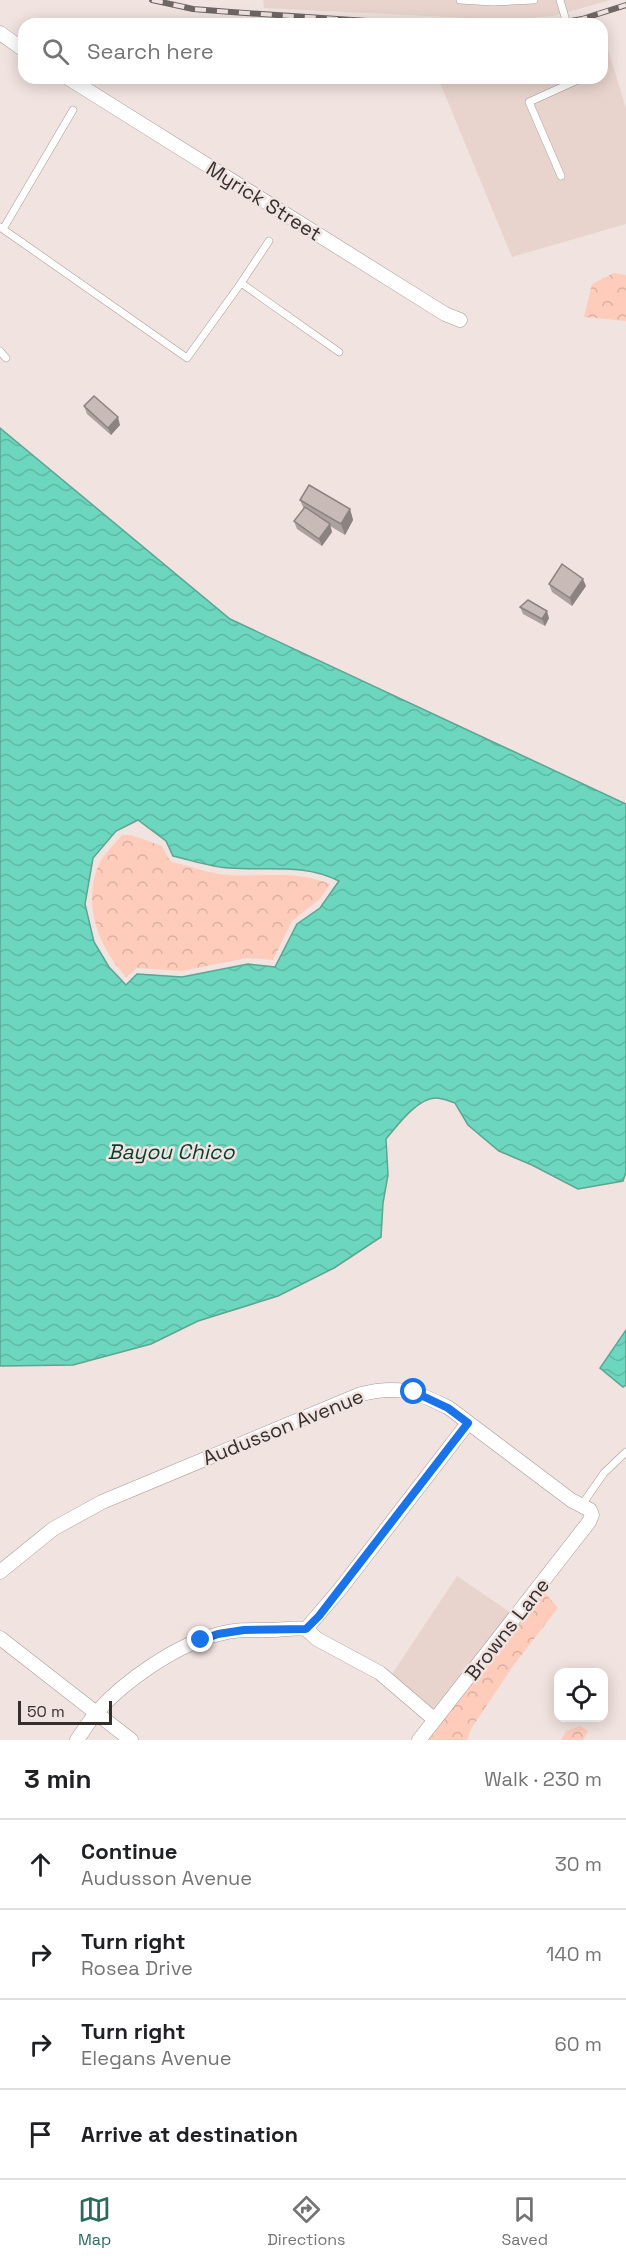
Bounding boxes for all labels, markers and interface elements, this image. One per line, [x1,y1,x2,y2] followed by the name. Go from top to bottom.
[18,18,608,84] search box
[39,35,72,68] icon: search
[87,37,214,65] text: Search here
[202,155,326,247] street label: Myrick Street
[108,1138,235,1165] water label: Bayou Chico
[400,1378,426,1404] route start
[199,1383,367,1471] street label: Audusson Avenue
[459,1573,555,1685] street label: Browns Lane
[187,1626,213,1652] route end
[554,1668,608,1722] map controls
[554,1668,608,1722] button: locate
[18,1698,112,1726] scale bar
[27,1701,65,1722] text: 50 m
[24,1762,92,1796] text: 3 min
[484,1766,602,1792] text: Walk · 230 m
[81,1837,177,1865] text: Continue
[24,1848,57,1881] icon: ahead
[555,1851,602,1877] text: 30 m
[81,1865,252,1891] text: Audusson Avenue
[81,1927,186,1955] text: Turn right
[24,1938,57,1971] icon: right
[546,1941,602,1967] text: 140 m
[81,1955,193,1981] text: Rosea Drive
[81,2017,186,2045] text: Turn right
[24,2028,57,2061] icon: right
[555,2031,602,2057] text: 60 m
[81,2045,232,2071] text: Elegans Avenue
[24,2118,57,2151] icon: arrive
[81,2120,298,2148] text: Arrive at destination
[78,2193,111,2250] tab: Map
[267,2193,346,2250] tab: Directions
[501,2193,548,2250] tab: Saved

